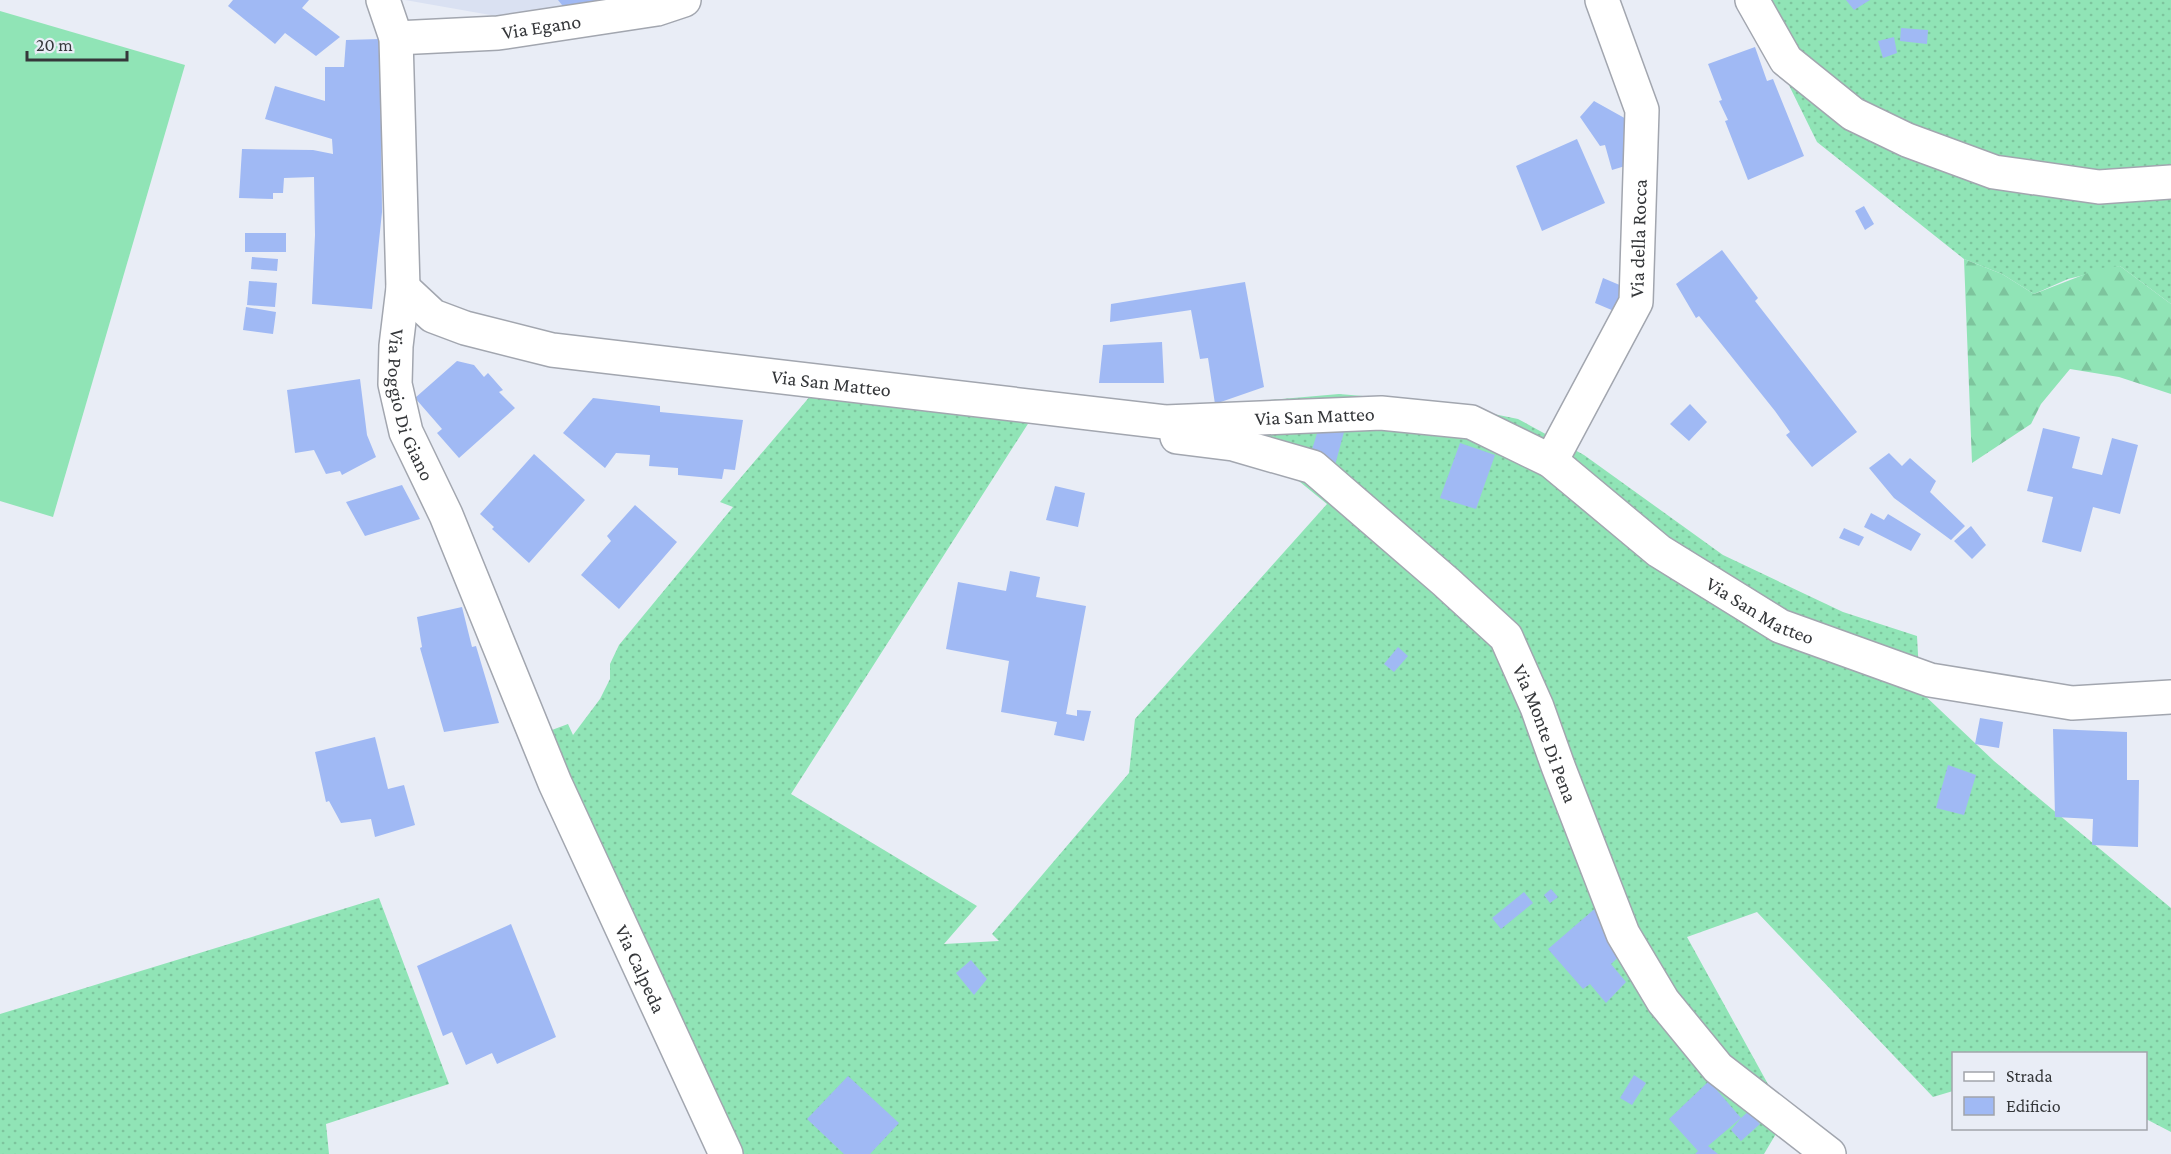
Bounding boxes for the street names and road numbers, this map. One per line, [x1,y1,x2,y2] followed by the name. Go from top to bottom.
[500,10,582,43] street label: Via Egano
[1625,179,1651,298] street label: Via della Rocca
[383,327,439,484] street label: Via Poggio Di Giano
[770,365,892,401] street label: Via San Matteo
[1254,402,1375,429] street label: Via San Matteo
[1702,572,1817,648] street label: Via San Matteo
[1508,661,1582,806] street label: Via Monte Di Pena
[611,921,670,1016] street label: Via Calpeda

